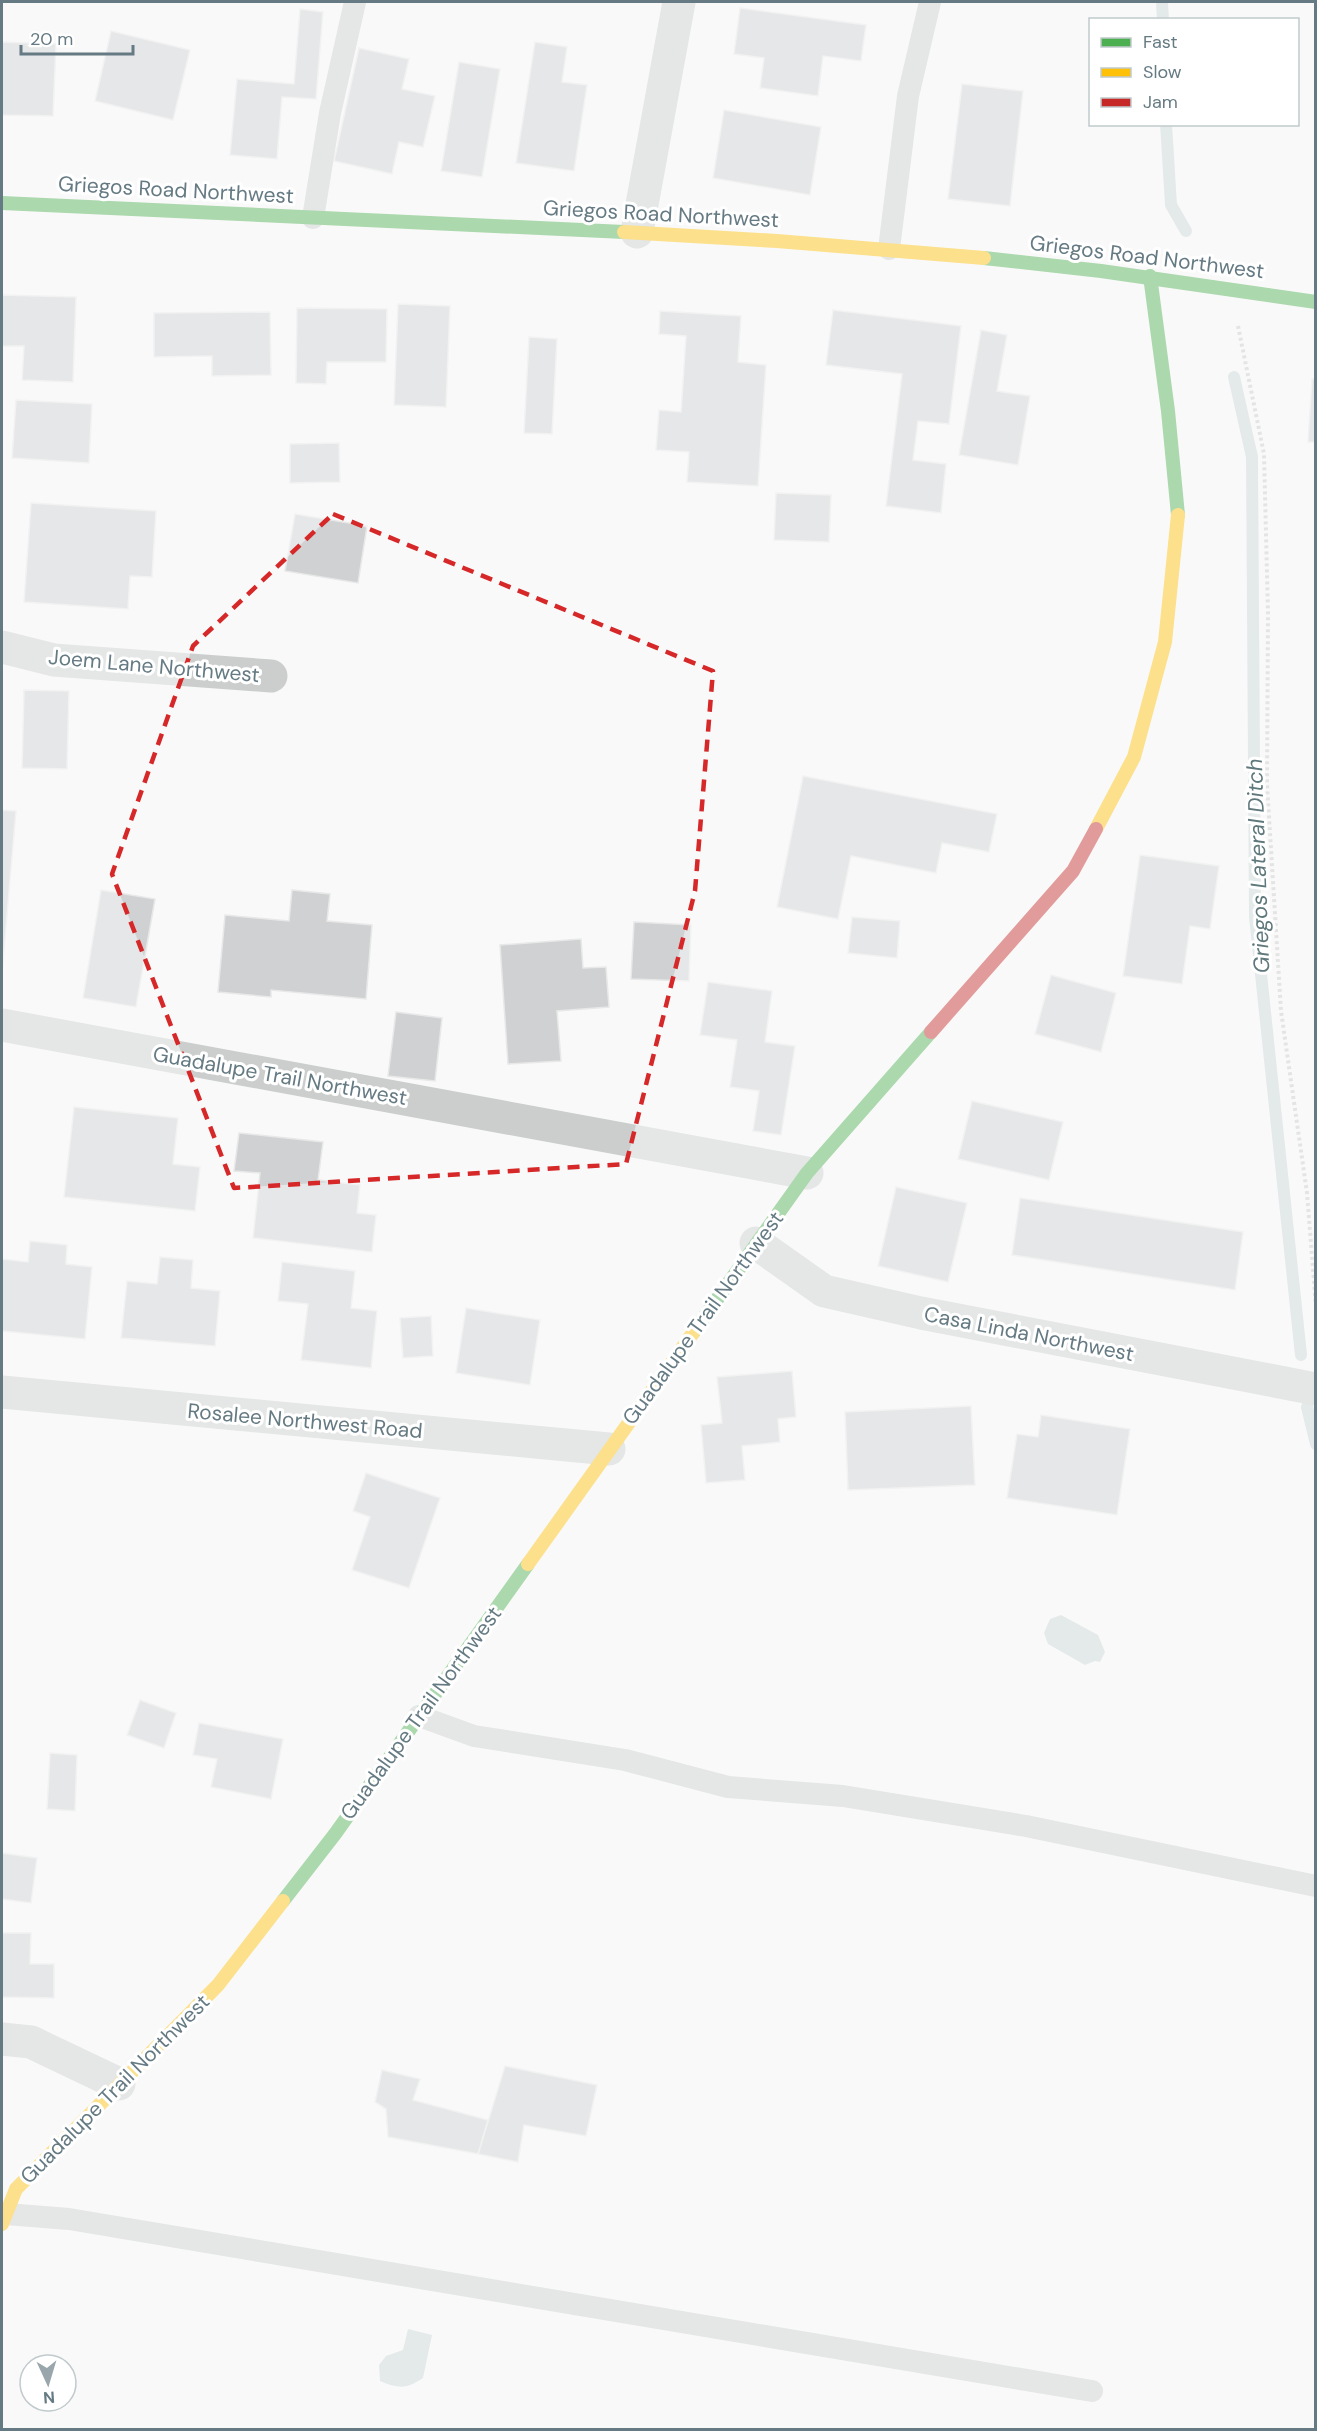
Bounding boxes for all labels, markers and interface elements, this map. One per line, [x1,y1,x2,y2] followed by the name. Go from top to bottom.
[21,18,134,56] scale bar
[1089,18,1299,126] legend
[30,27,73,51] text: 20 m
[1143,30,1178,54] text: Fast
[1143,60,1182,84] text: Slow
[1143,90,1178,114] text: Jam
[57,170,295,210] street label: Griegos Road Northwest
[542,194,780,234] street label: Griegos Road Northwest
[1028,229,1266,285] street label: Griegos Road Northwest
[47,643,261,689] street label: Joem Lane Northwest
[1240,758,1276,974] water label: Griegos Lateral Ditch
[151,1040,409,1112] street label: Guadalupe Trail Northwest
[616,1206,790,1430] street label: Guadalupe Trail Northwest
[922,1300,1136,1368] street label: Casa Linda Northwest
[186,1397,424,1445] street label: Rosalee Northwest Road
[334,1601,508,1825] street label: Guadalupe Trail Northwest
[14,1988,216,2190] street label: Guadalupe Trail Northwest
[18,2353,78,2413] north arrow
[42,2387,56,2408] text: N

